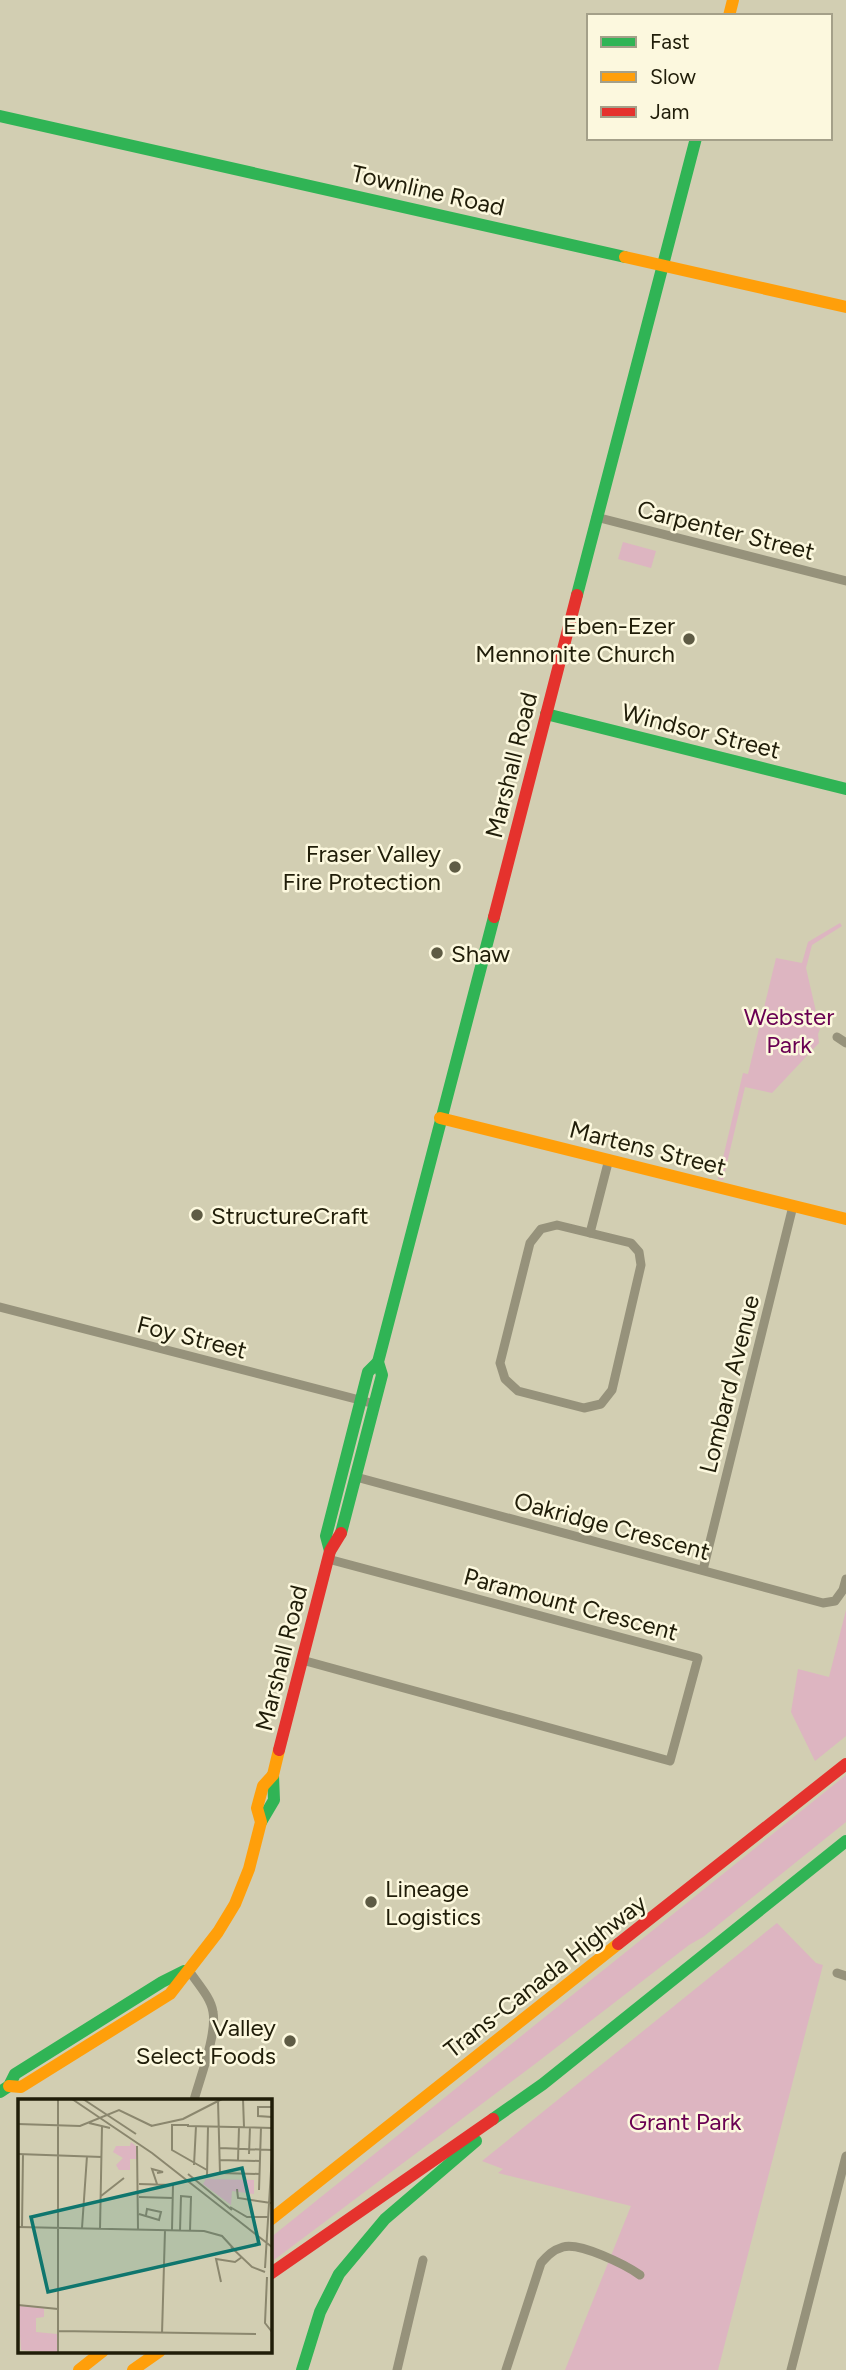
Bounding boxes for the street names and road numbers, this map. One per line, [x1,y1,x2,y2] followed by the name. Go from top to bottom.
[349,158,507,222] street label: Townline Road
[634,494,818,566] street label: Carpenter Street
[479,689,543,841] street label: Marshall Road
[619,697,783,765] street label: Windsor Street
[567,1115,729,1181] street label: Martens Street
[693,1292,765,1476] street label: Lombard Avenue
[134,1309,250,1365] street label: Foy Street
[511,1486,713,1566] street label: Oakridge Crescent
[461,1561,681,1647] street label: Paramount Crescent
[249,1582,313,1734] street label: Marshall Road
[438,1888,652,2064] street label: Trans-Canada Highway

